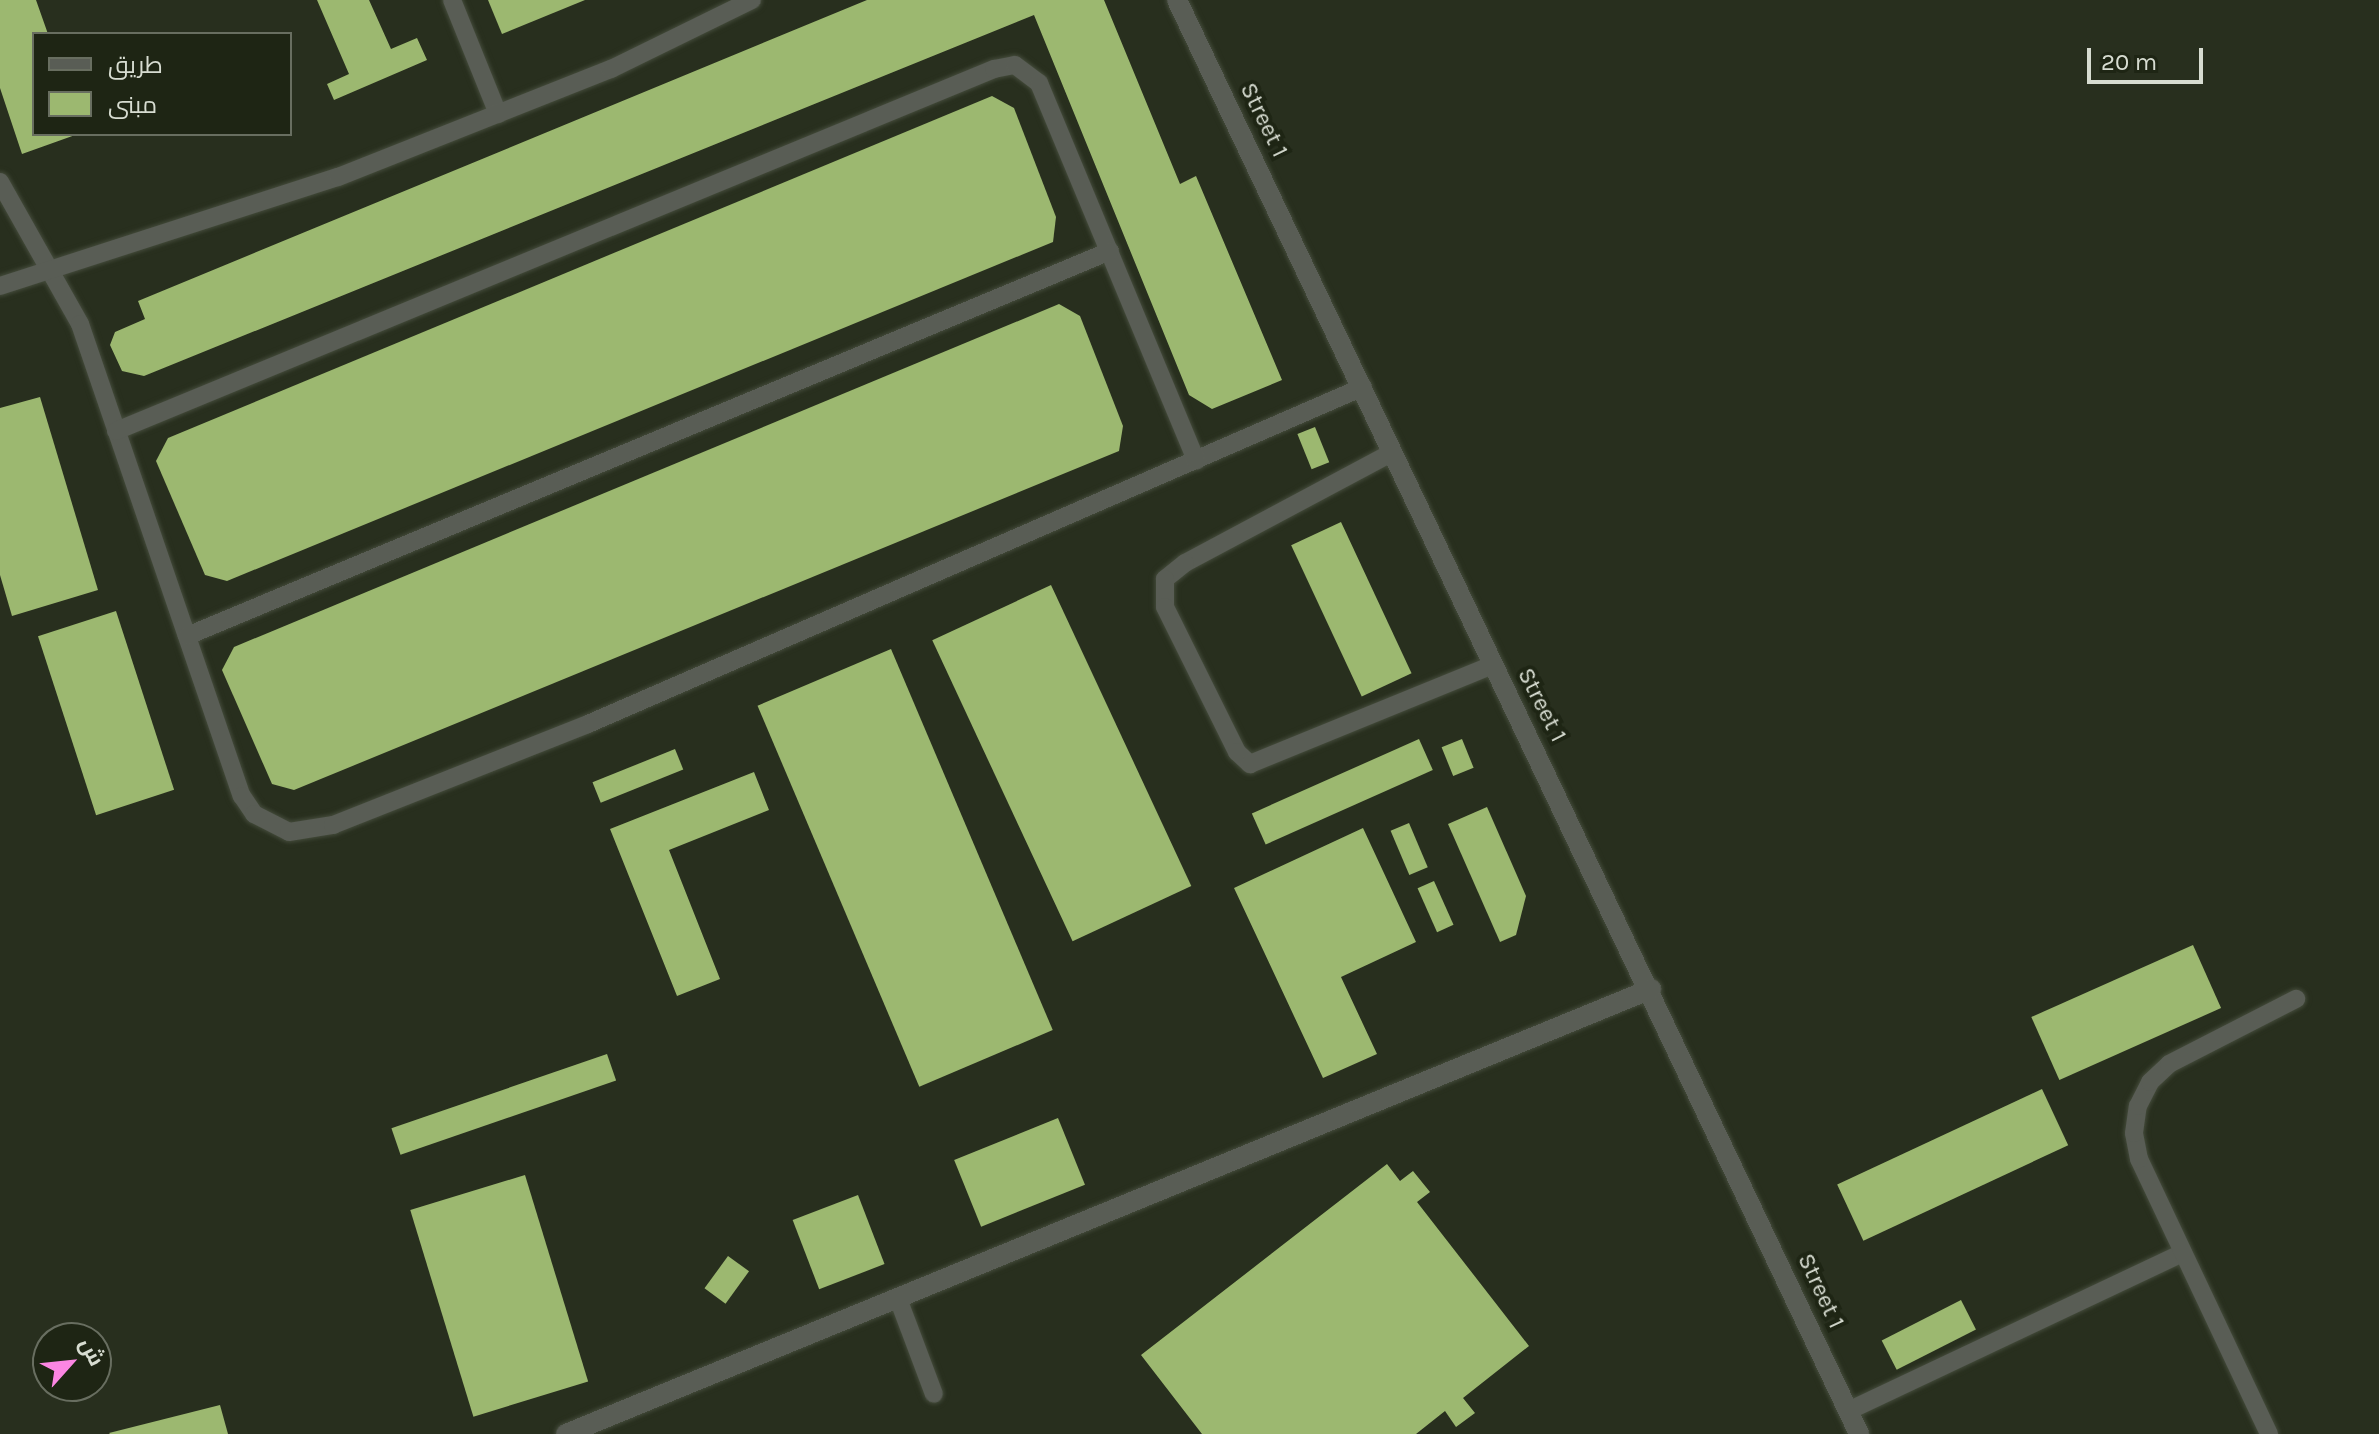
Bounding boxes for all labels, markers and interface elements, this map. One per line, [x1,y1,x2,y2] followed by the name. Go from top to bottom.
[32,32,292,136] legend
[2091,32,2207,82] scale bar
[2101,48,2157,76] text: 20 m
[108,51,163,79] text: طريق
[1234,78,1294,162] street label: Street 1
[108,91,157,119] text: مبنى
[1511,663,1573,747] street label: Street 1
[1791,1249,1851,1333] street label: Street 1
[32,1322,112,1402] north arrow
[74,1334,110,1370] text: ش

